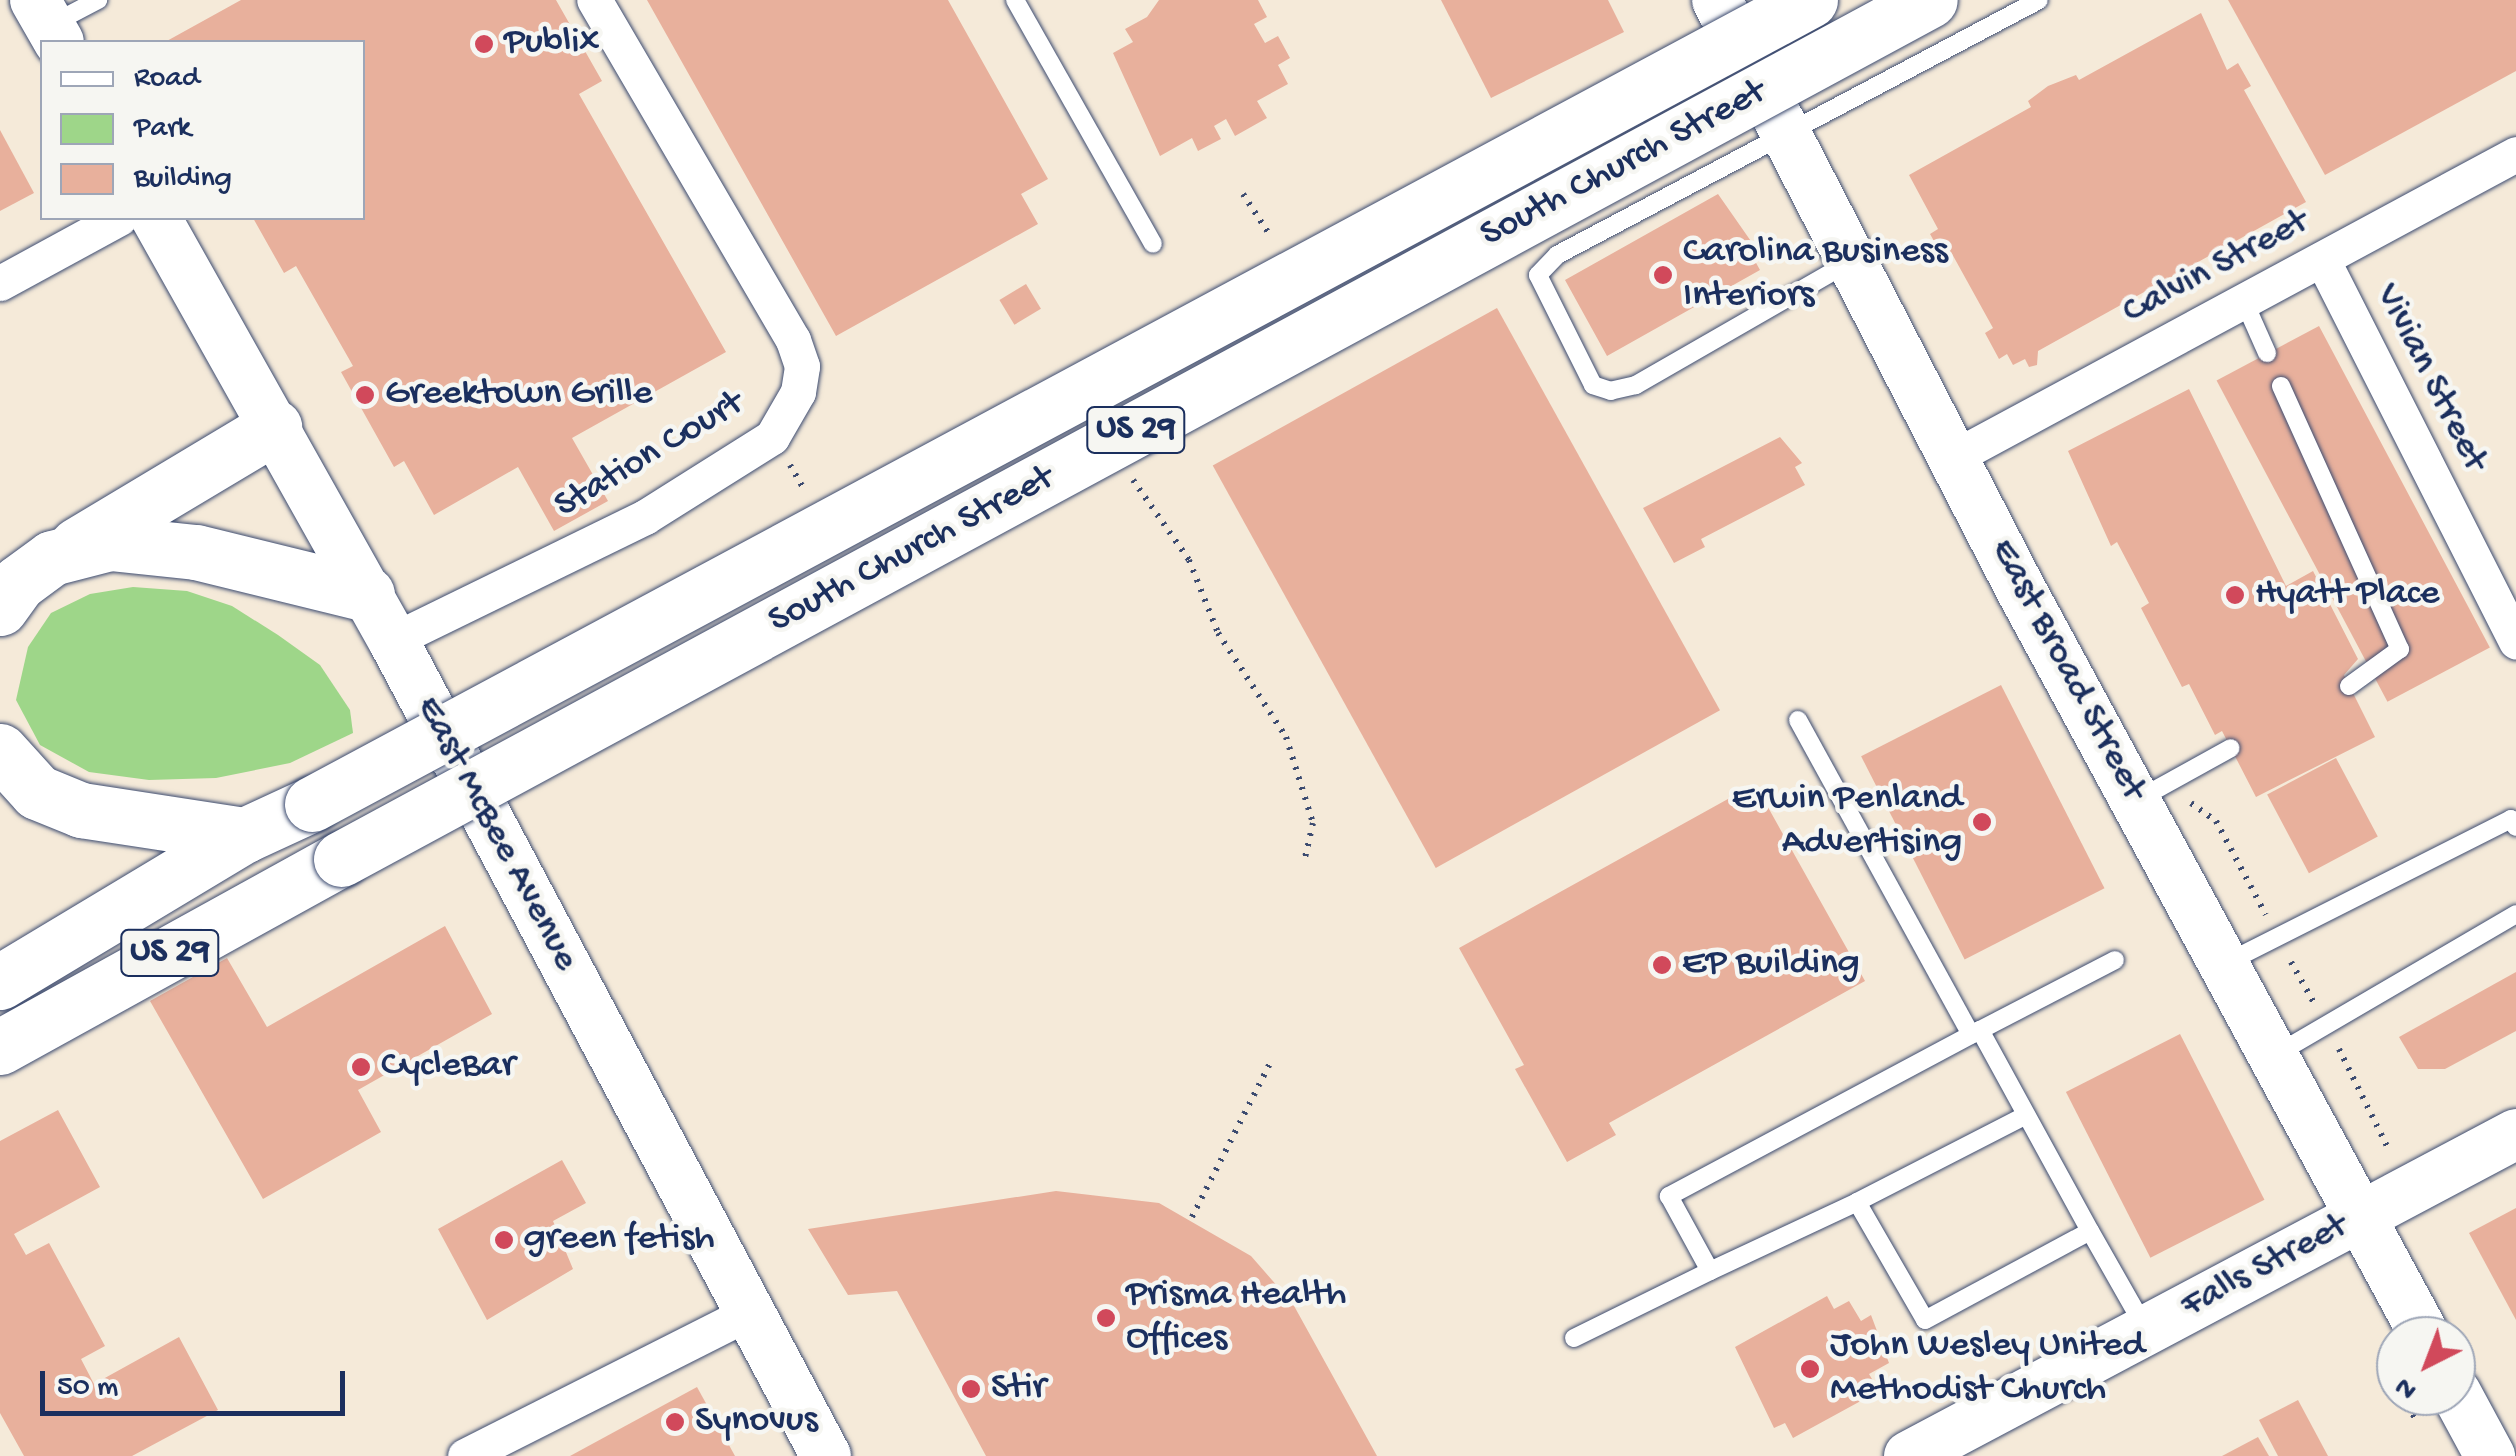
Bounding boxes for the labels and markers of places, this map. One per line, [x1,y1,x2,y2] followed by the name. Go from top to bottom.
[504,21,599,67] place label: Publix
[473,33,495,55] marker: Publix
[1683,230,1948,320] place label: Carolina Business Interiors
[1652,264,1674,286] marker: Carolina Business Interiors
[385,372,652,418] place label: Greektown Grille
[354,384,376,406] marker: Greektown Grille
[2255,572,2439,618] place label: Hyatt Place
[2224,584,2246,606] marker: Hyatt Place
[1732,777,1962,866] place label: Erwin Penland Advertising
[1971,811,1993,833] marker: Erwin Penland Advertising
[1682,942,1860,988] place label: EP Building
[1651,954,1673,976] marker: EP Building
[381,1044,515,1090] place label: CycleBar
[350,1056,372,1078] marker: CycleBar
[524,1217,715,1263] place label: green fetish
[493,1229,515,1251] marker: green fetish
[1126,1273,1346,1362] place label: Prisma Health Offices
[1095,1307,1117,1329] marker: Prisma Health Offices
[1830,1324,2145,1414] place label: John Wesley United Methodist Church
[1799,1358,1821,1380] marker: John Wesley United Methodist Church
[991,1366,1046,1412] place label: Stir
[960,1378,982,1400] marker: Stir
[695,1399,818,1445] place label: Synovus
[664,1411,686,1433] marker: Synovus

